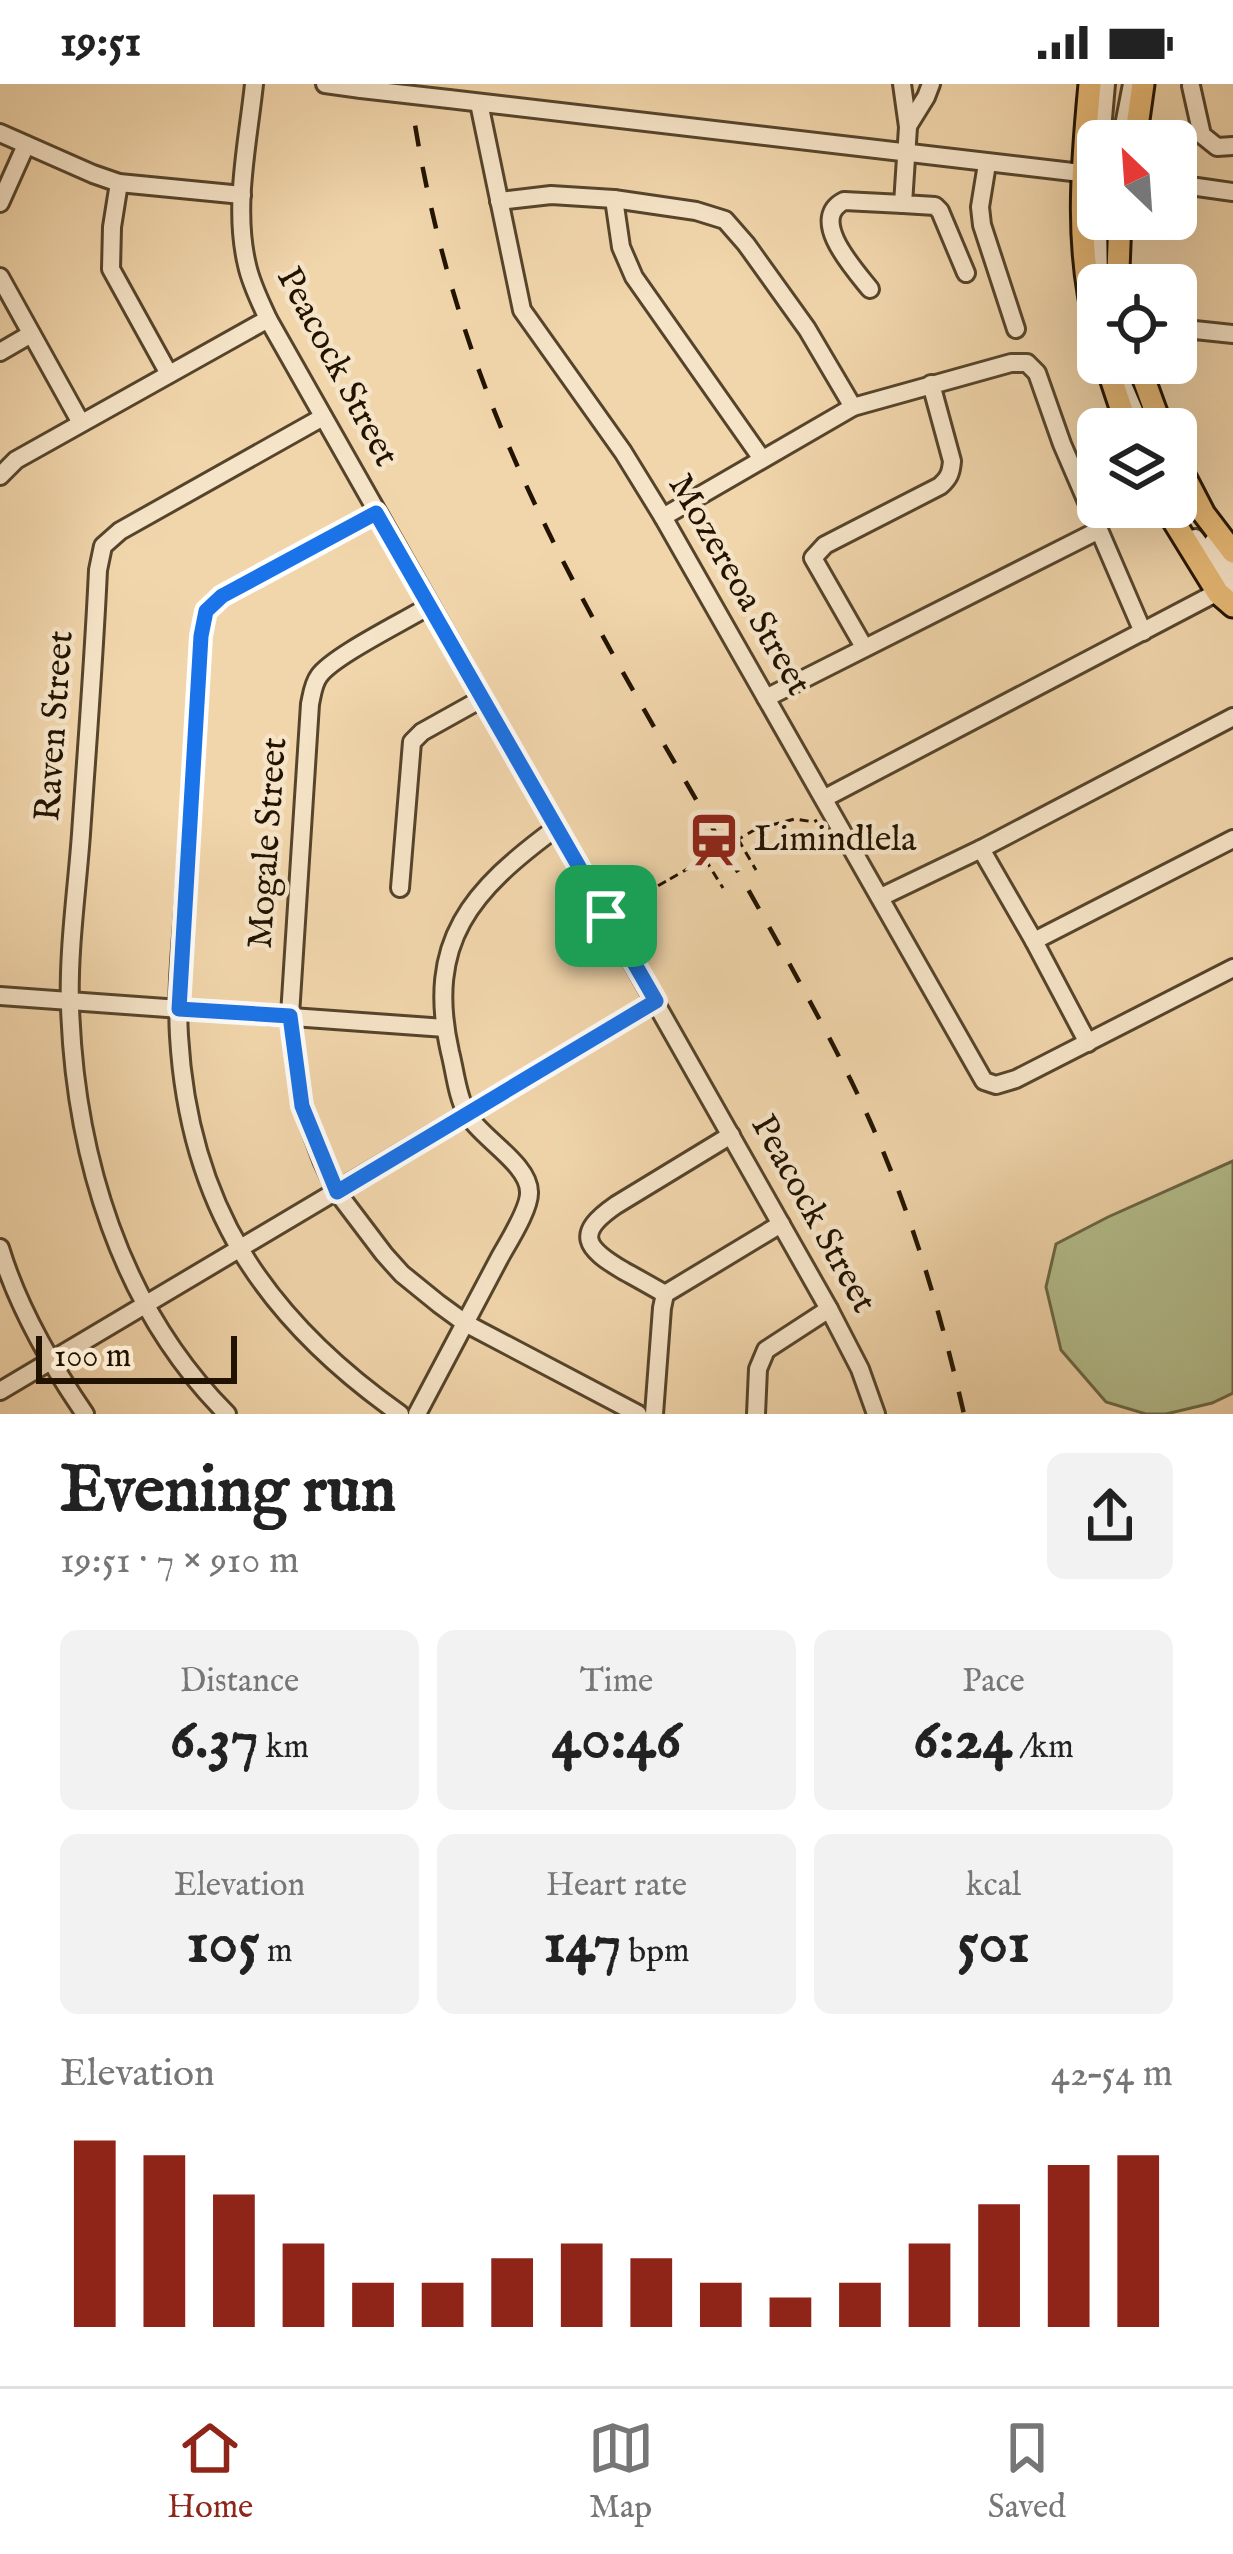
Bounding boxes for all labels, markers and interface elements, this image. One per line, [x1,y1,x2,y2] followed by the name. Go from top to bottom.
[60,14,141,71] text: 19:51
[1077,120,1197,240] north arrow
[1077,120,1197,528] map controls
[265,259,409,475] street label: Peacock Street
[1077,264,1197,384] button: locate
[1077,408,1197,528] button: layers
[657,466,821,704] street label: Mozereoa Street
[25,629,85,823] street label: Raven Street
[238,736,298,950] street label: Mogale Street
[685,811,743,869] station icon: Limindlela
[754,817,917,863] place label: Limindlela
[555,865,657,967] pin
[573,883,639,949] icon: arrive
[740,1107,886,1321] street label: Peacock Street
[36,1330,237,1383] scale bar
[54,1336,131,1378] text: 100 m
[60,1450,396,1534] text: Evening run
[1047,1453,1173,1579] button: share
[60,1537,299,1586] text: 19:51 · 7 × 910 m
[180,1661,299,1703] text: Distance
[580,1661,653,1703] text: Time
[962,1661,1025,1703] text: Pace
[170,1703,259,1779] text: 6.37
[552,1703,681,1779] text: 40:46
[913,1703,1012,1779] text: 6:24
[259,1727,309,1769] text: km
[1012,1727,1074,1769] text: /km
[174,1865,305,1907] text: Elevation
[546,1865,687,1907] text: Heart rate
[966,1865,1021,1907] text: kcal
[187,1907,260,1983] text: 105
[543,1907,621,1983] text: 147
[957,1907,1030,1983] text: 501
[260,1931,292,1973] text: m
[621,1931,690,1973] text: bpm
[60,2050,215,2099] text: Elevation
[1051,2050,1173,2099] text: 42–54 m
[167,2415,253,2529] tab: Home
[588,2415,654,2529] tab: Map
[988,2415,1066,2529] tab: Saved

